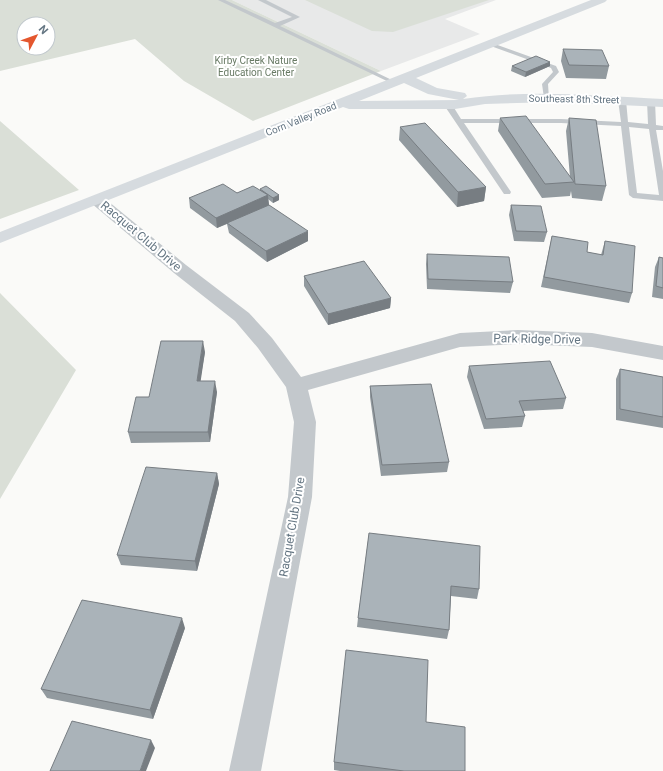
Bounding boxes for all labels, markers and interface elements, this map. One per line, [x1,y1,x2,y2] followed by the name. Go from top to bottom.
[16,16,56,56] north arrow
[36,23,51,37] text: N
[215,55,297,78] park label: Kirby Creek Nature Education Center
[528,93,620,105] street label: Southeast 8th Street
[264,100,338,138] street label: Corn Valley Road
[98,198,184,274] street label: Racquet Club Drive
[493,331,581,347] street label: Park Ridge Drive
[276,476,308,578] street label: Racquet Club Drive

